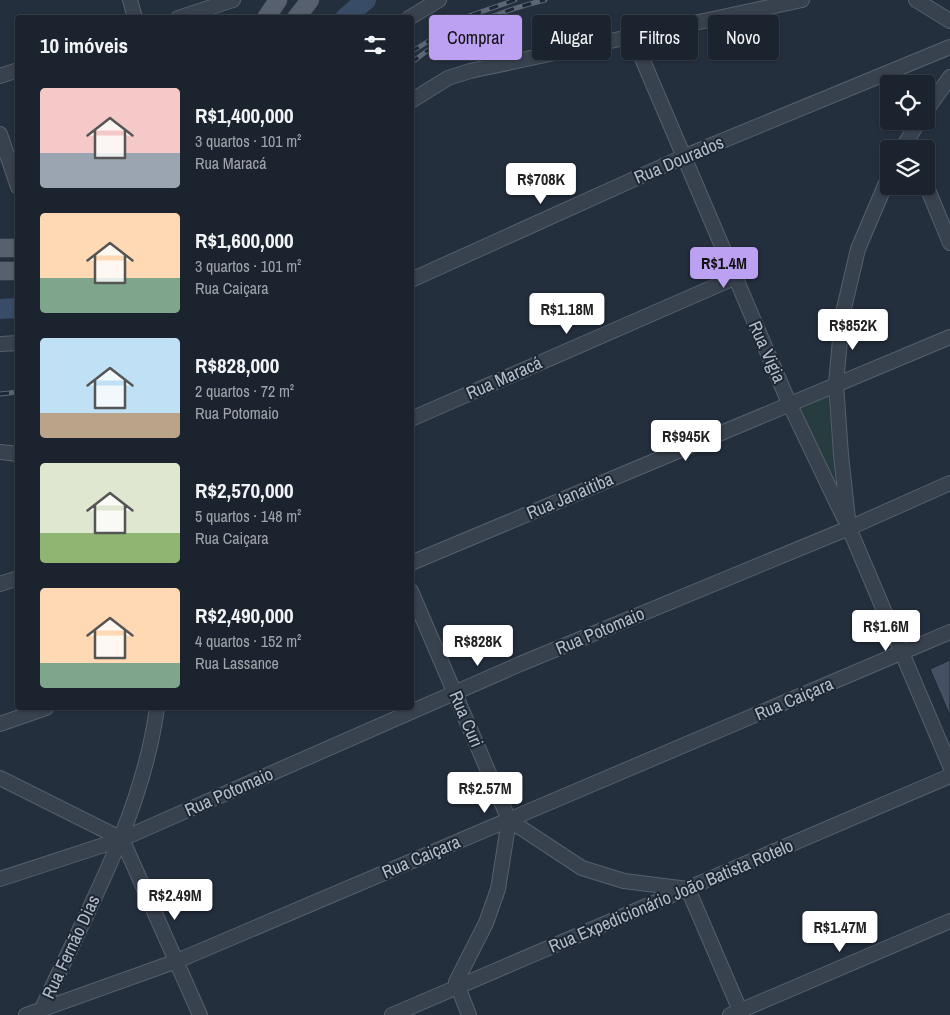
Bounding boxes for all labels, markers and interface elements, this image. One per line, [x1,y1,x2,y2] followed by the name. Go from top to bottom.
[429,15,522,60] chip: Comprar
[532,15,611,60] chip: Alugar
[621,15,698,60] chip: Filtros
[708,15,779,60] chip: Novo
[40,31,128,60] text: 10 imóveis
[361,31,389,59] icon: filters
[880,75,935,195] map controls
[880,75,935,130] button: locate
[195,101,294,130] text: R$1,400,000
[80,108,140,168] icon: home
[630,129,727,190] street label: Rua Dourados
[195,130,301,152] text: 3 quartos · 101 m²
[880,140,935,195] button: layers
[195,152,266,174] text: Rua Maracá
[500,162,582,205] pin: R$708K
[517,168,565,190] text: R$708K
[195,226,294,255] text: R$1,600,000
[80,233,140,293] icon: home
[683,246,765,289] pin: R$1.4M
[701,252,747,274] text: R$1.4M
[195,255,301,277] text: 3 quartos · 101 m²
[195,277,269,299] text: Rua Caiçara
[521,292,613,335] pin: R$1.18M
[540,298,594,320] text: R$1.18M
[812,308,894,351] pin: R$852K
[829,314,877,336] text: R$852K
[743,317,792,387] street label: Rua Vigia
[462,350,546,405] street label: Rua Maracá
[195,351,279,380] text: R$828,000
[80,358,140,418] icon: home
[195,380,294,402] text: 2 quartos · 72 m²
[195,402,279,424] text: Rua Potomaio
[645,420,727,462] pin: R$945K
[662,425,710,447] text: R$945K
[523,466,617,525] street label: Rua Janaitiba
[195,476,294,505] text: R$2,570,000
[80,483,140,543] icon: home
[195,505,301,527] text: 5 quartos · 148 m²
[195,527,269,549] text: Rua Caiçara
[195,601,294,630] text: R$2,490,000
[551,601,648,660] street label: Rua Potomaio
[80,608,140,668] icon: home
[845,610,927,652] pin: R$1.6M
[863,615,909,637] text: R$1.6M
[437,624,519,667] pin: R$828K
[195,630,301,652] text: 4 quartos · 152 m²
[454,630,502,652] text: R$828K
[195,652,279,674] text: Rua Lassance
[751,671,837,726] street label: Rua Caiçara
[443,687,490,751] street label: Rua Curi
[181,761,277,822] street label: Rua Potomaio
[439,772,531,814] pin: R$2.57M
[458,777,512,799] text: R$2.57M
[378,829,464,884] street label: Rua Caiçara
[545,833,797,959] street label: Rua Expedicionário João Batista Rotelo
[129,878,221,921] pin: R$2.49M
[148,884,202,906] text: R$2.49M
[36,891,105,1003] street label: Rua Fernão Dias
[794,910,886,953] pin: R$1.47M
[813,916,867,938] text: R$1.47M

